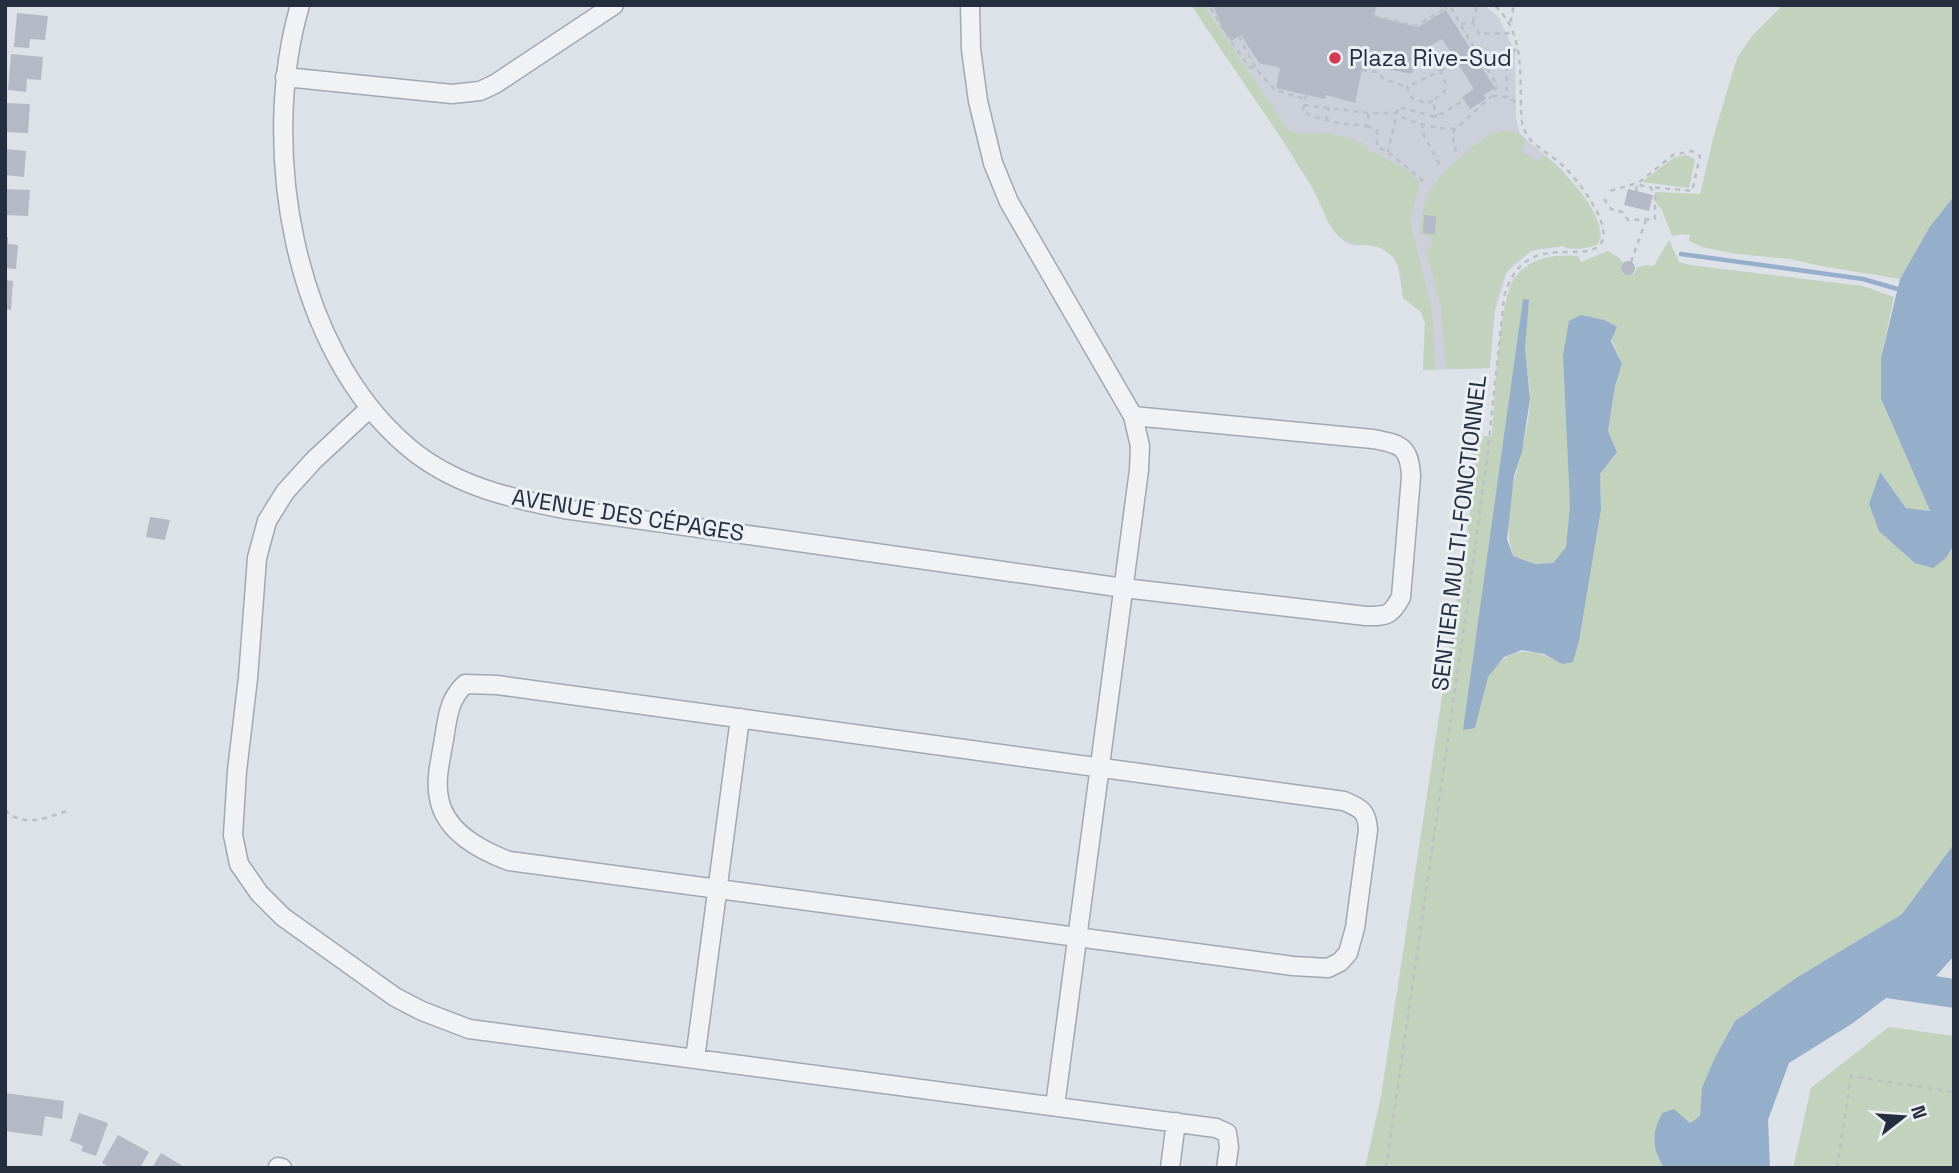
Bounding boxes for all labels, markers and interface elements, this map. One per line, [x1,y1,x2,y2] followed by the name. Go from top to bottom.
[1349,43,1512,73] place label: Plaza Rive-Sud
[1327,50,1343,66] marker: Plaza Rive-Sud
[1425,373,1493,693] street label: SENTIER MULTI-FONCTIONNEL
[510,482,746,548] street label: AVENUE DES CÉPAGES
[1868,1082,1938,1152] north arrow
[1905,1102,1933,1122] text: N

